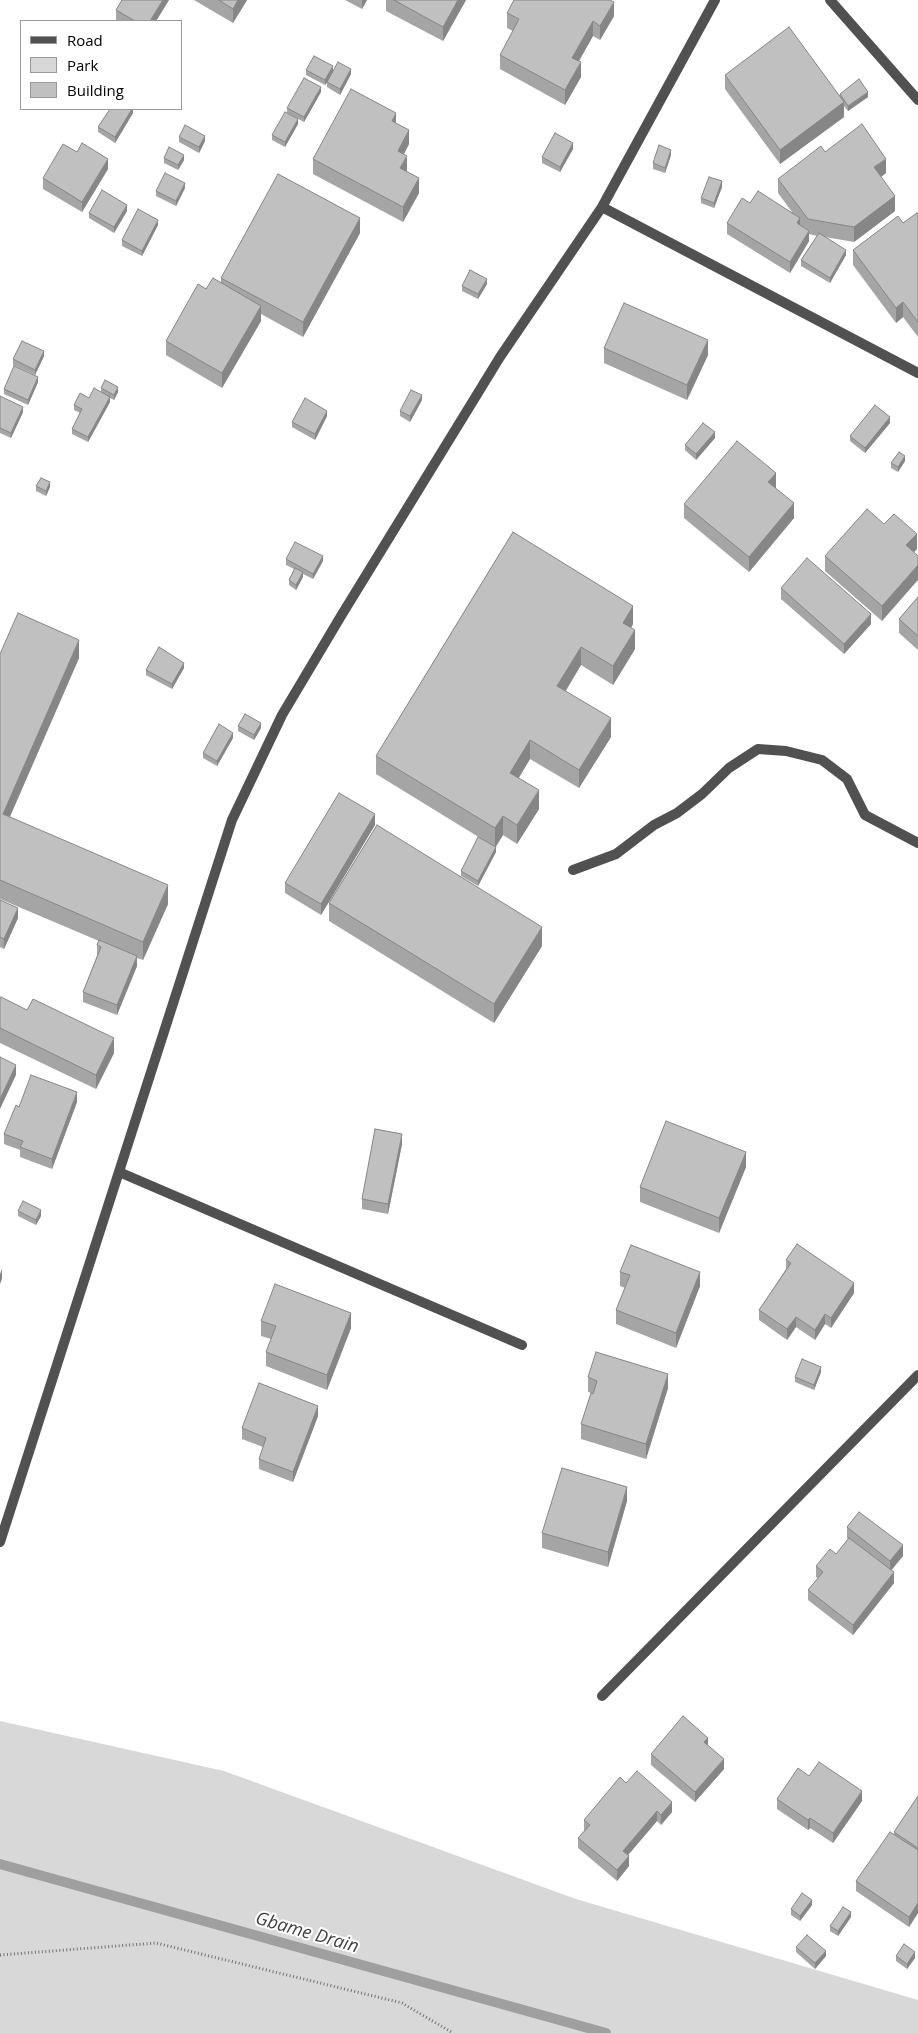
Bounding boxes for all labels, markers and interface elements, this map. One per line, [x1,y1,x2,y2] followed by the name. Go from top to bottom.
[20,20,182,110] legend
[67,30,103,50] text: Road
[67,55,98,75] text: Park
[67,80,124,100] text: Building
[253,1908,361,1958] water label: Gbame Drain

